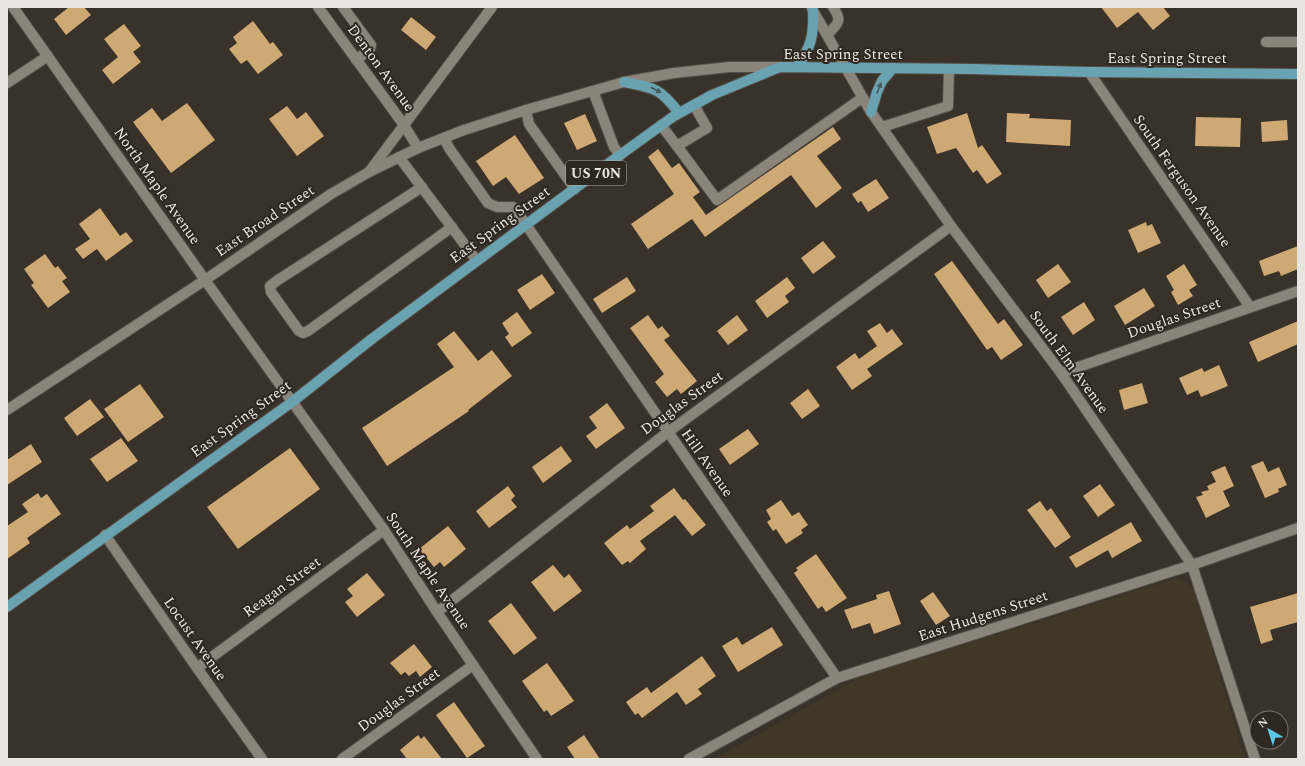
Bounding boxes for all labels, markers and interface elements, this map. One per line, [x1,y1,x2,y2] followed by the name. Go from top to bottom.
[341,20,421,116] street label: Denton Avenue
[783,43,903,66] street label: East Spring Street
[1107,47,1227,70] street label: East Spring Street
[876,82,882,94] one-way arrow
[650,87,662,94] one-way arrow
[1127,110,1237,252] street label: South Ferguson Avenue
[108,122,206,250] street label: North Maple Avenue
[566,161,626,185] road number: US 70N
[211,179,319,263] street label: East Broad Street
[445,181,555,269] street label: East Spring Street
[1124,291,1224,345] street label: Douglas Street
[1024,306,1114,418] street label: South Elm Avenue
[636,365,728,441] street label: Douglas Street
[186,375,296,463] street label: East Spring Street
[675,424,739,502] street label: Hill Avenue
[380,507,476,635] street label: South Maple Avenue
[238,551,326,623] street label: Reagan Street
[915,584,1051,648] street label: East Hudgens Street
[157,592,233,686] street label: Locust Avenue
[353,662,445,738] street label: Douglas Street
[1249,710,1289,750] north arrow
[1254,713,1272,732] text: N

